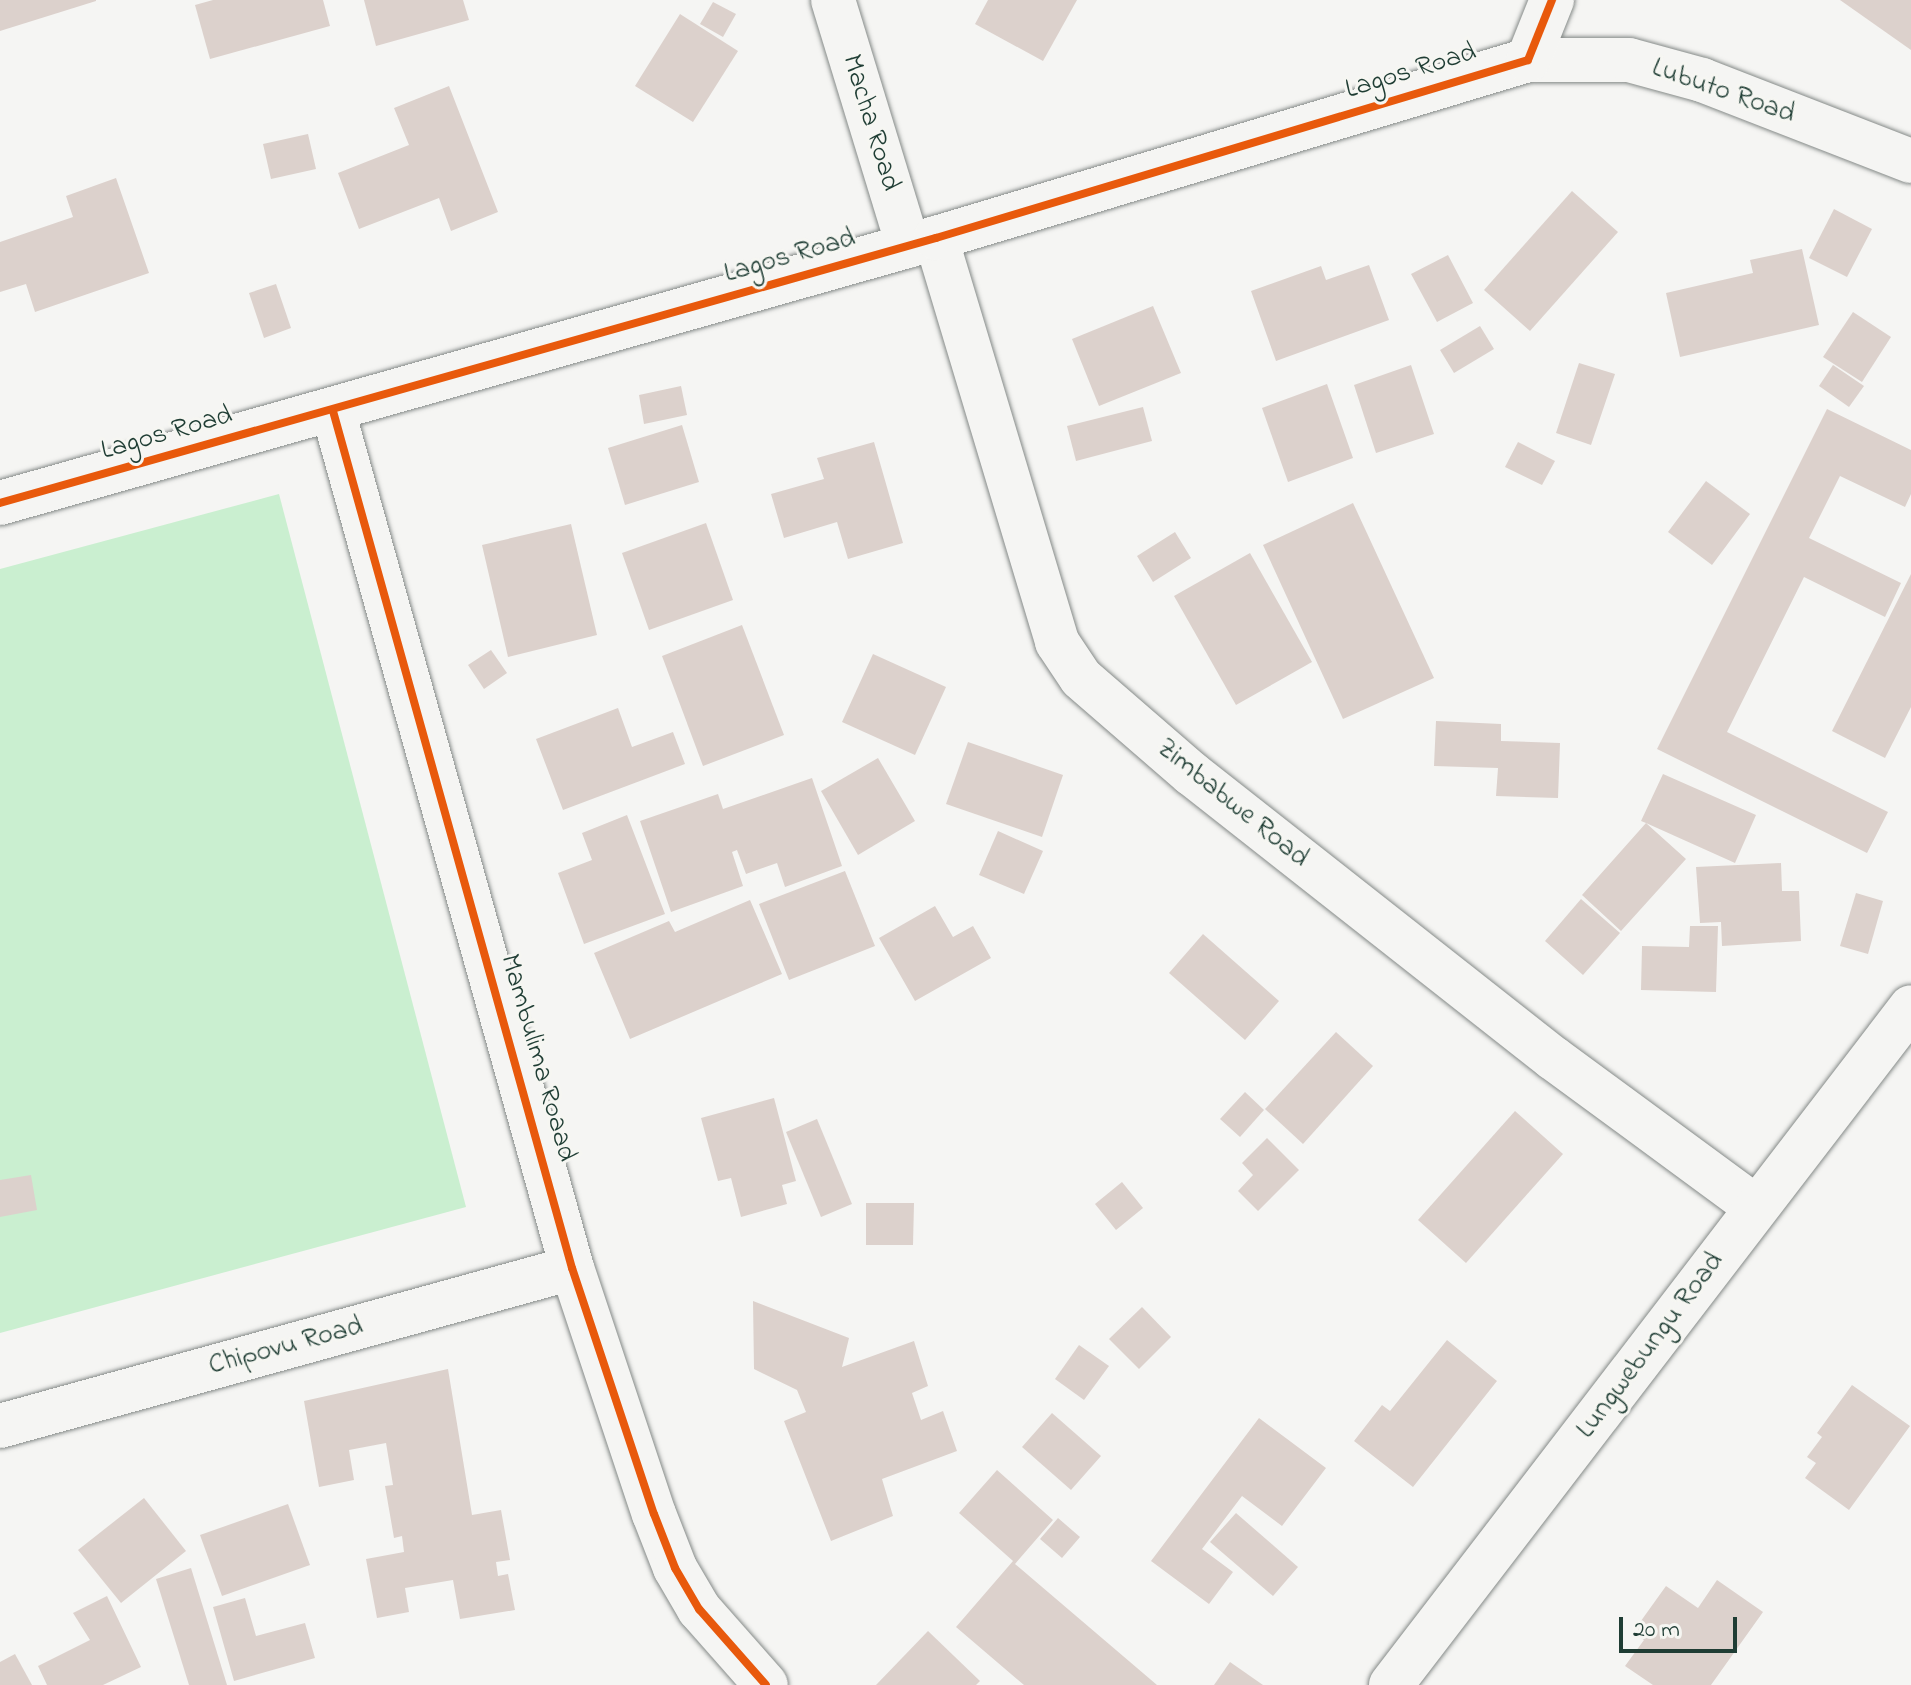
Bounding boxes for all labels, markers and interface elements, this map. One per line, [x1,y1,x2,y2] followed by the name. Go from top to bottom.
[1342,36,1480,108] street label: Lagos Road
[833,51,907,195] street label: Macha Road
[1647,52,1799,132] street label: Lubuto Road
[721,222,859,292] street label: Lagos Road
[98,399,236,469] street label: Lagos Road
[1149,732,1315,876] street label: Zimbabwe Road
[491,950,583,1166] street label: Mambulima Roaad
[1570,1246,1732,1446] street label: Lungwebungu Road
[205,1310,367,1384] street label: Chipovu Road
[1623,1601,1741,1651] scale bar
[1633,1613,1680,1648] text: 20 m

